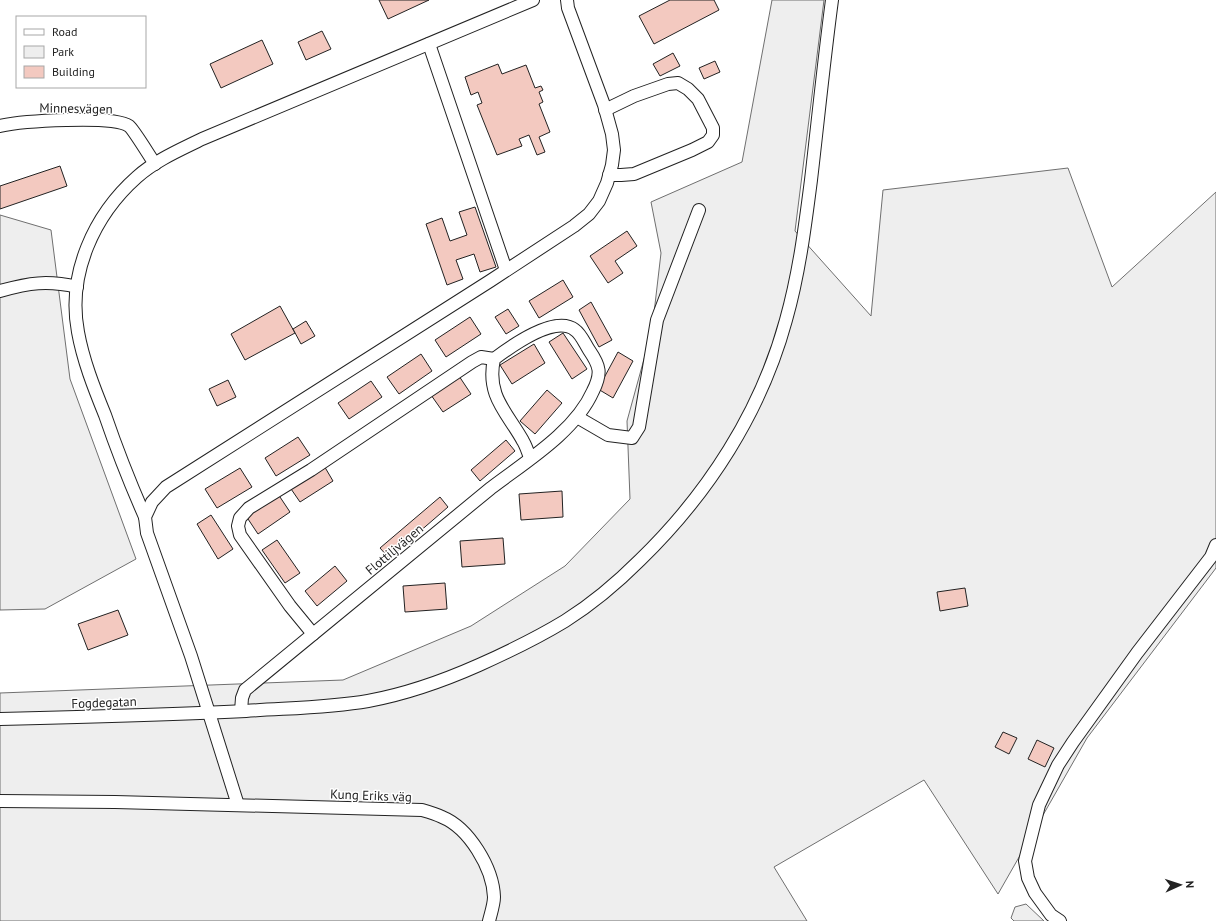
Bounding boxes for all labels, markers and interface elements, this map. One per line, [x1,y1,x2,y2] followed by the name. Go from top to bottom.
[16,16,146,88] legend
[52,24,77,39] text: Road
[52,44,74,59] text: Park
[52,64,95,79] text: Building
[39,99,113,118] street label: Minnesvägen
[362,520,427,579] street label: Flottiljvägen
[71,693,137,712] street label: Fogdegatan
[330,786,412,805] street label: Kung Eriks väg
[1160,865,1200,905] north arrow
[1183,880,1197,888] text: N

